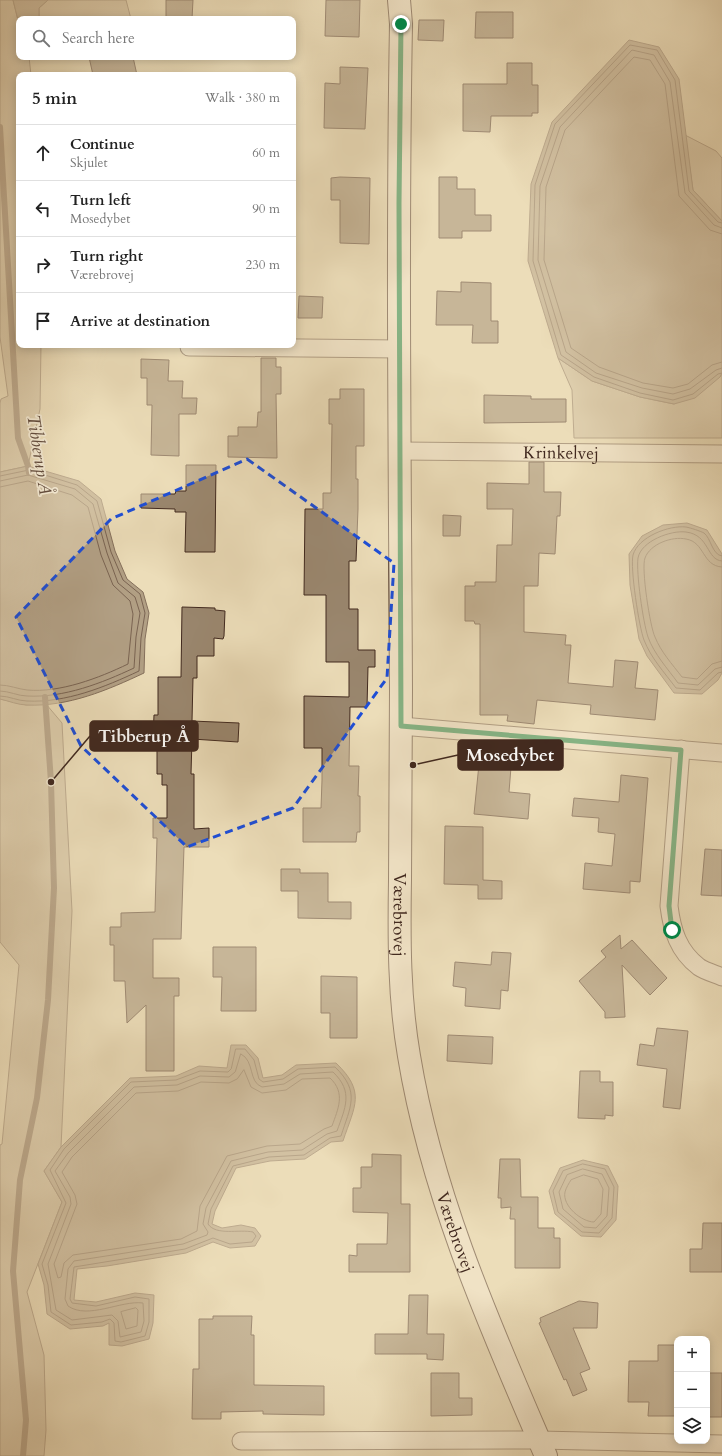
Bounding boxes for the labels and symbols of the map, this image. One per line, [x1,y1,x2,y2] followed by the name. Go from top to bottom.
[392,15,410,33] route end
[20,413,58,497] water label: Tibberup Å
[523,441,599,464] street label: Krinkelvej
[90,721,198,751] callout: Tibberup Å
[98,724,191,749] text: Tibberup Å
[458,740,563,770] callout: Mosedybet
[466,743,555,768] text: Mosedybet
[388,873,412,957] street label: Værebrovej
[663,921,681,939] route start
[431,1189,480,1276] street label: Værebrovej

